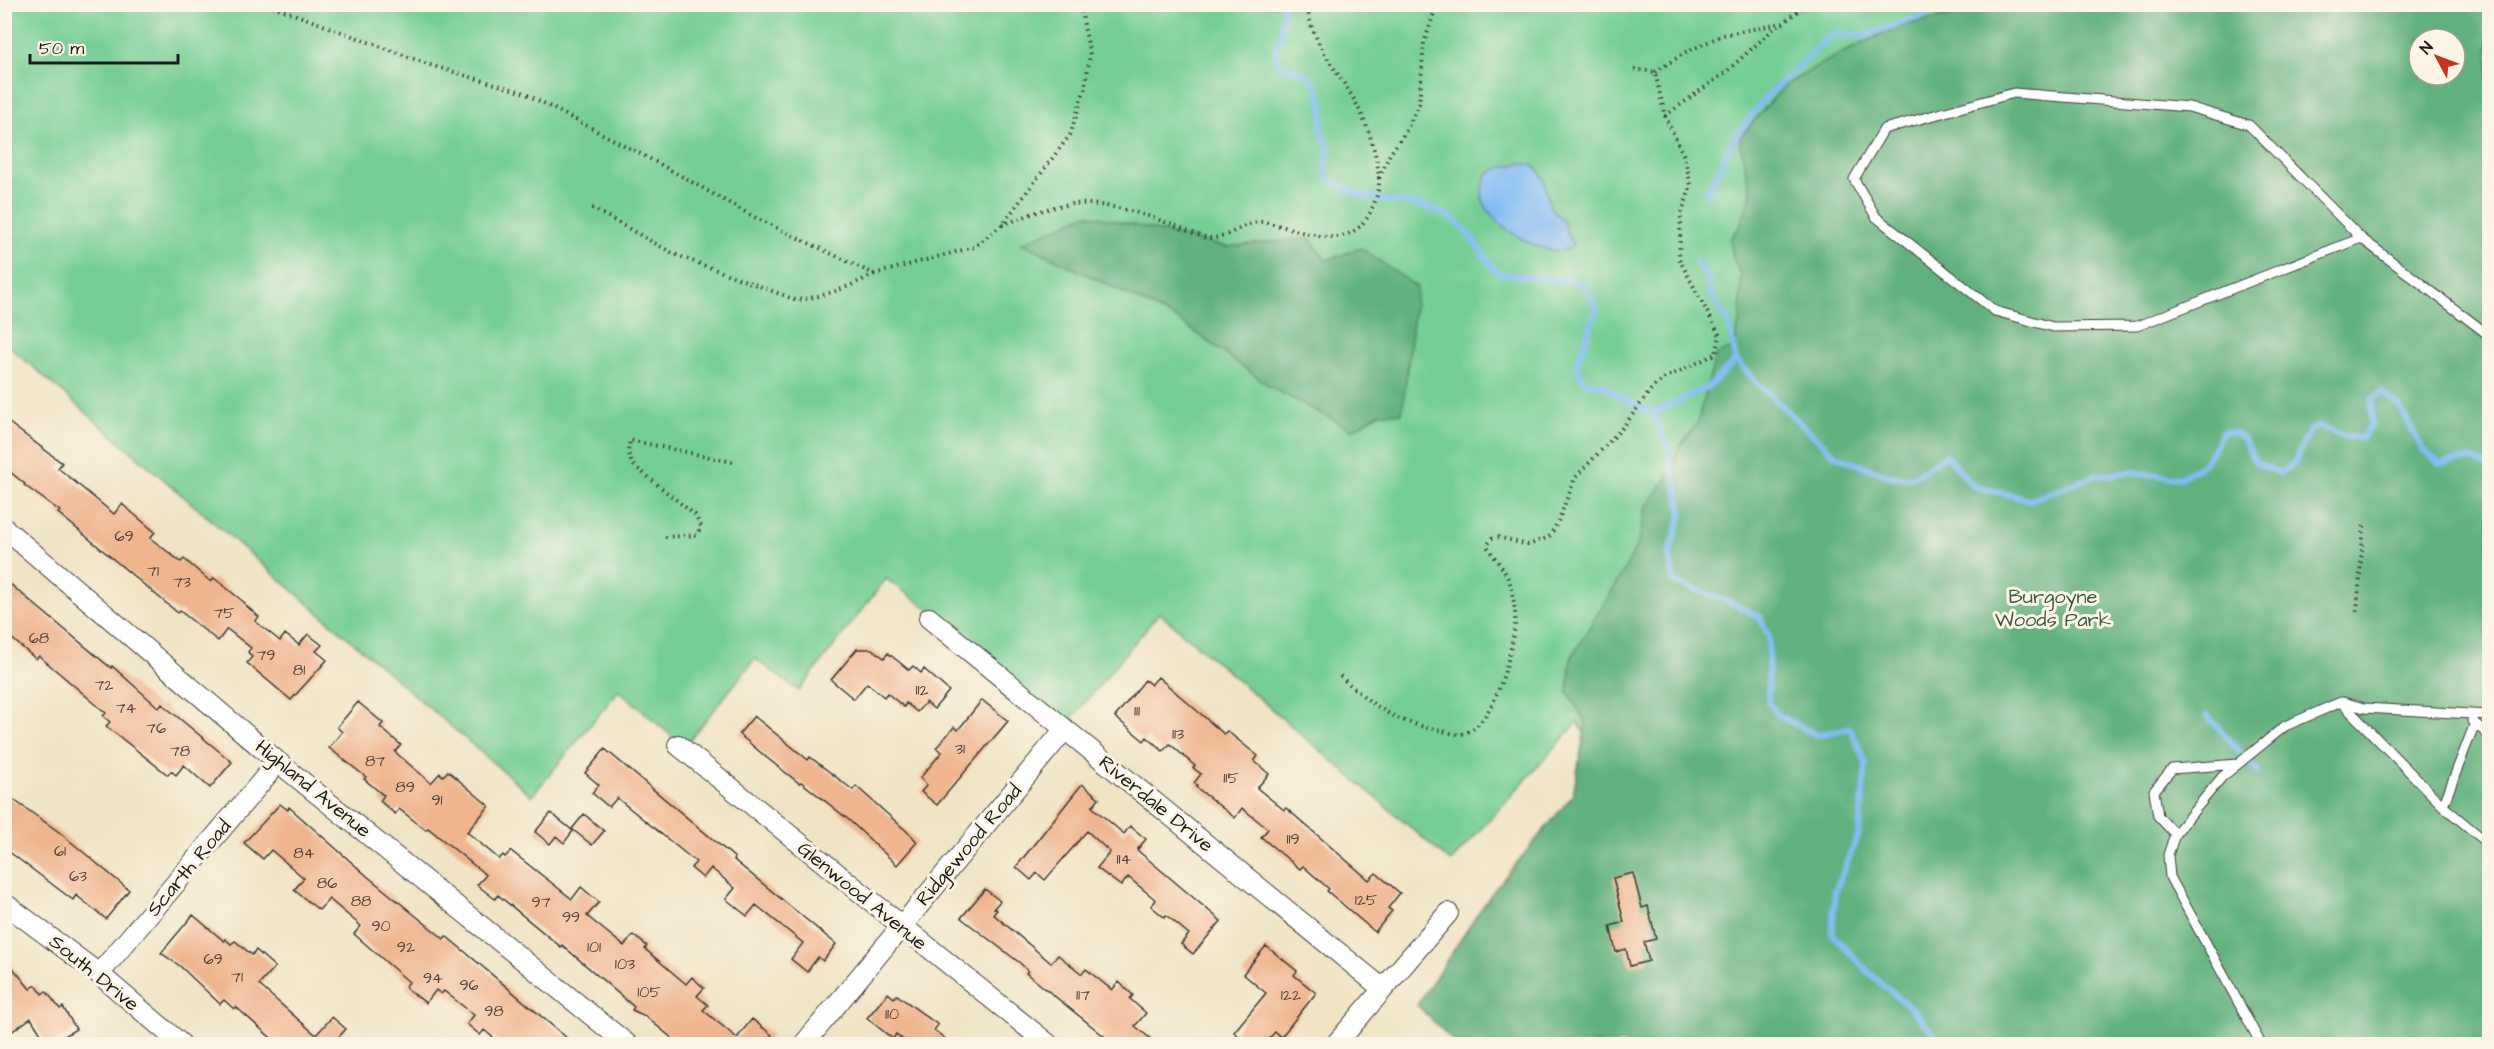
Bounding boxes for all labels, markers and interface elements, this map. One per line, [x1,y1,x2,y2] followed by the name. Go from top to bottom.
[30,27,178,65] scale bar
[2407,27,2467,87] north arrow
[39,36,84,61] text: 50 m
[2415,37,2438,59] text: N
[114,525,134,547] house number: 69
[147,560,159,582] house number: 71
[173,571,191,593] house number: 73
[1995,583,2111,634] park label: Burgoyne Woods Park
[213,602,235,624] house number: 75
[29,627,49,649] house number: 68
[257,644,275,666] house number: 79
[293,659,305,681] house number: 81
[95,674,114,696] house number: 72
[915,679,929,701] house number: 112
[116,697,136,719] house number: 74
[1134,700,1140,722] house number: 111
[146,717,166,739] house number: 76
[1172,723,1184,745] house number: 113
[248,733,377,845] street label: Highland Avenue
[955,738,965,760] house number: 31
[170,740,190,762] house number: 78
[1093,749,1219,859] street label: Riverdale Drive
[365,750,385,772] house number: 87
[1223,767,1239,789] house number: 115
[395,776,415,798] house number: 89
[910,778,1029,913] street label: Ridgewood Road
[431,789,443,811] house number: 91
[140,814,238,922] street label: Scarth Road
[1286,828,1300,850] house number: 119
[791,835,933,957] street label: Glenwood Avenue
[54,840,66,862] house number: 61
[293,842,315,864] house number: 84
[1117,848,1132,870] house number: 114
[69,865,87,887] house number: 63
[317,872,337,894] house number: 86
[1355,889,1378,911] house number: 125
[351,890,371,912] house number: 88
[532,891,551,913] house number: 97
[562,906,580,928] house number: 99
[371,915,391,937] house number: 90
[43,928,145,1018] street label: South Drive
[397,936,415,958] house number: 92
[587,936,601,958] house number: 101
[203,948,223,970] house number: 69
[615,953,635,975] house number: 103
[231,966,243,988] house number: 71
[423,967,443,989] house number: 94
[459,974,479,996] house number: 96
[637,981,661,1003] house number: 105
[1076,984,1090,1006] house number: 117
[1281,984,1301,1006] house number: 122
[484,1000,504,1022] house number: 98
[885,1003,899,1025] house number: 110

